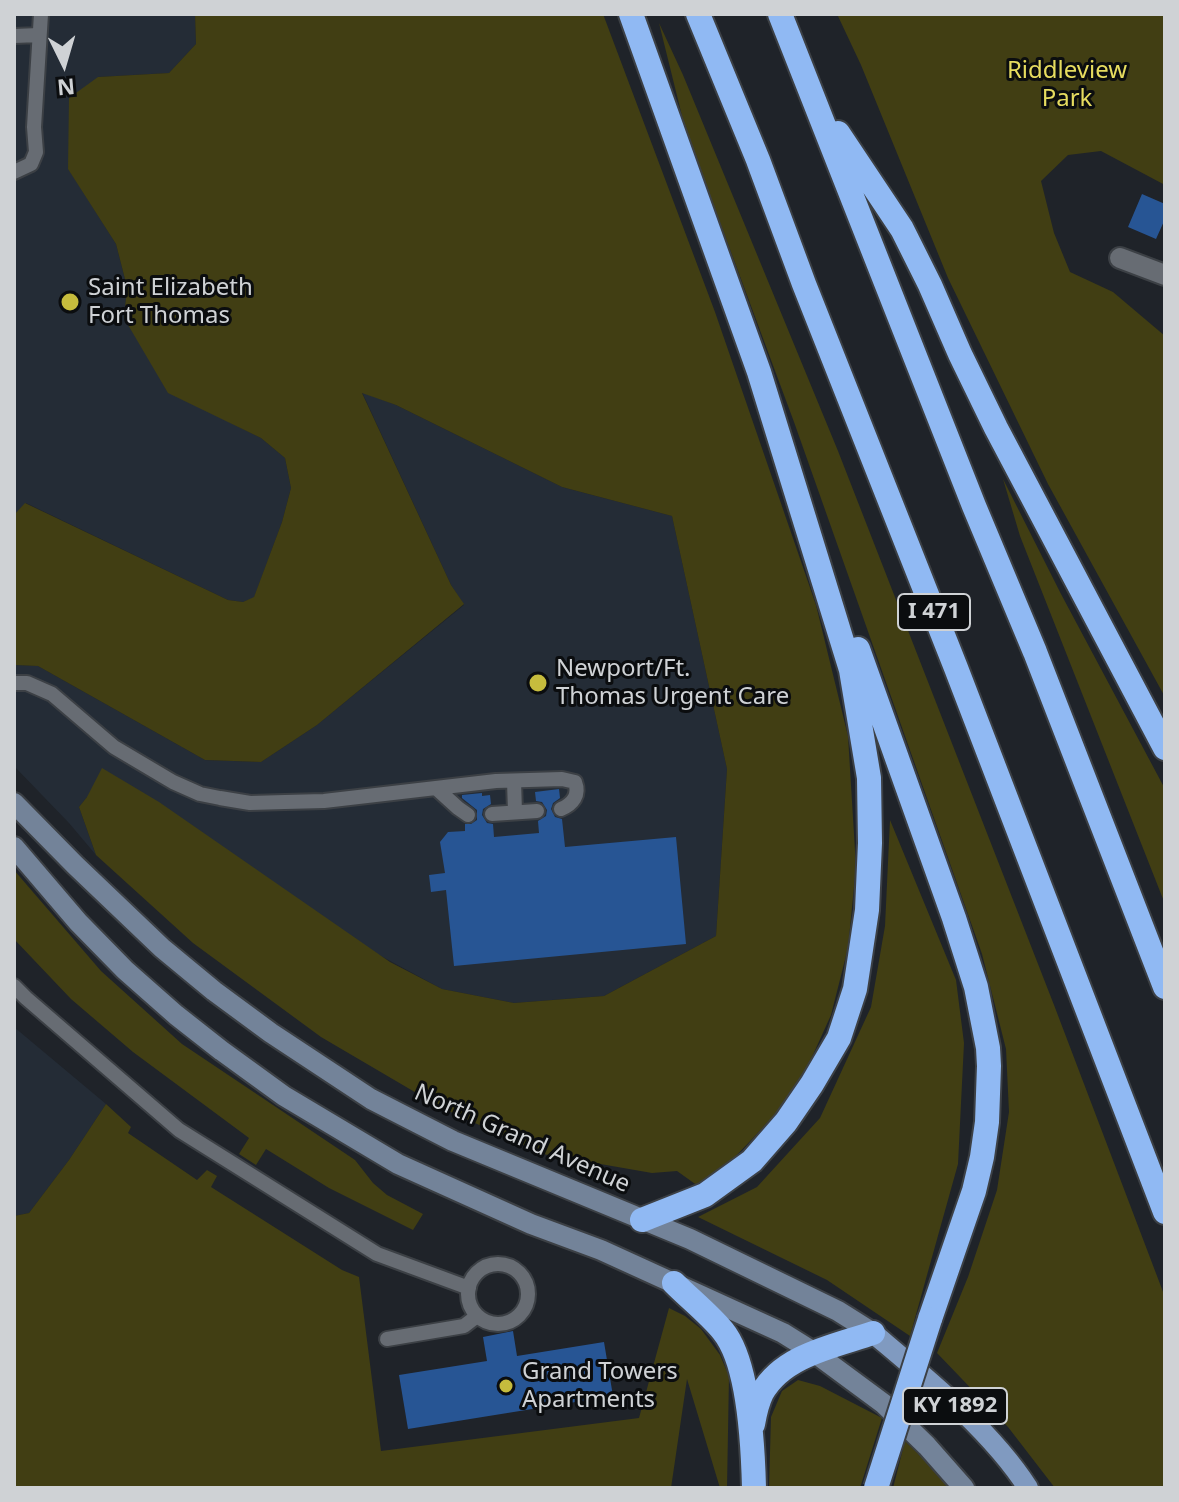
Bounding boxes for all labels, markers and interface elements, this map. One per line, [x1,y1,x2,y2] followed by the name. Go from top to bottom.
[24,24,104,104] north arrow
[1007,57,1127,113] park label: Riddleview Park
[56,72,76,104] text: N
[88,274,253,330] place label: Saint Elizabeth Fort Thomas
[59,291,81,313] marker: Saint Elizabeth Fort Thomas
[898,594,970,630] road number: I 471
[556,655,789,711] place label: Newport/Ft. Thomas Urgent Care
[527,672,549,694] marker: Newport/Ft. Thomas Urgent Care
[410,1078,634,1200] street label: North Grand Avenue
[522,1358,678,1414] place label: Grand Towers Apartments
[497,1377,515,1395] marker: Grand Towers Apartments
[903,1388,1007,1424] road number: KY 1892

